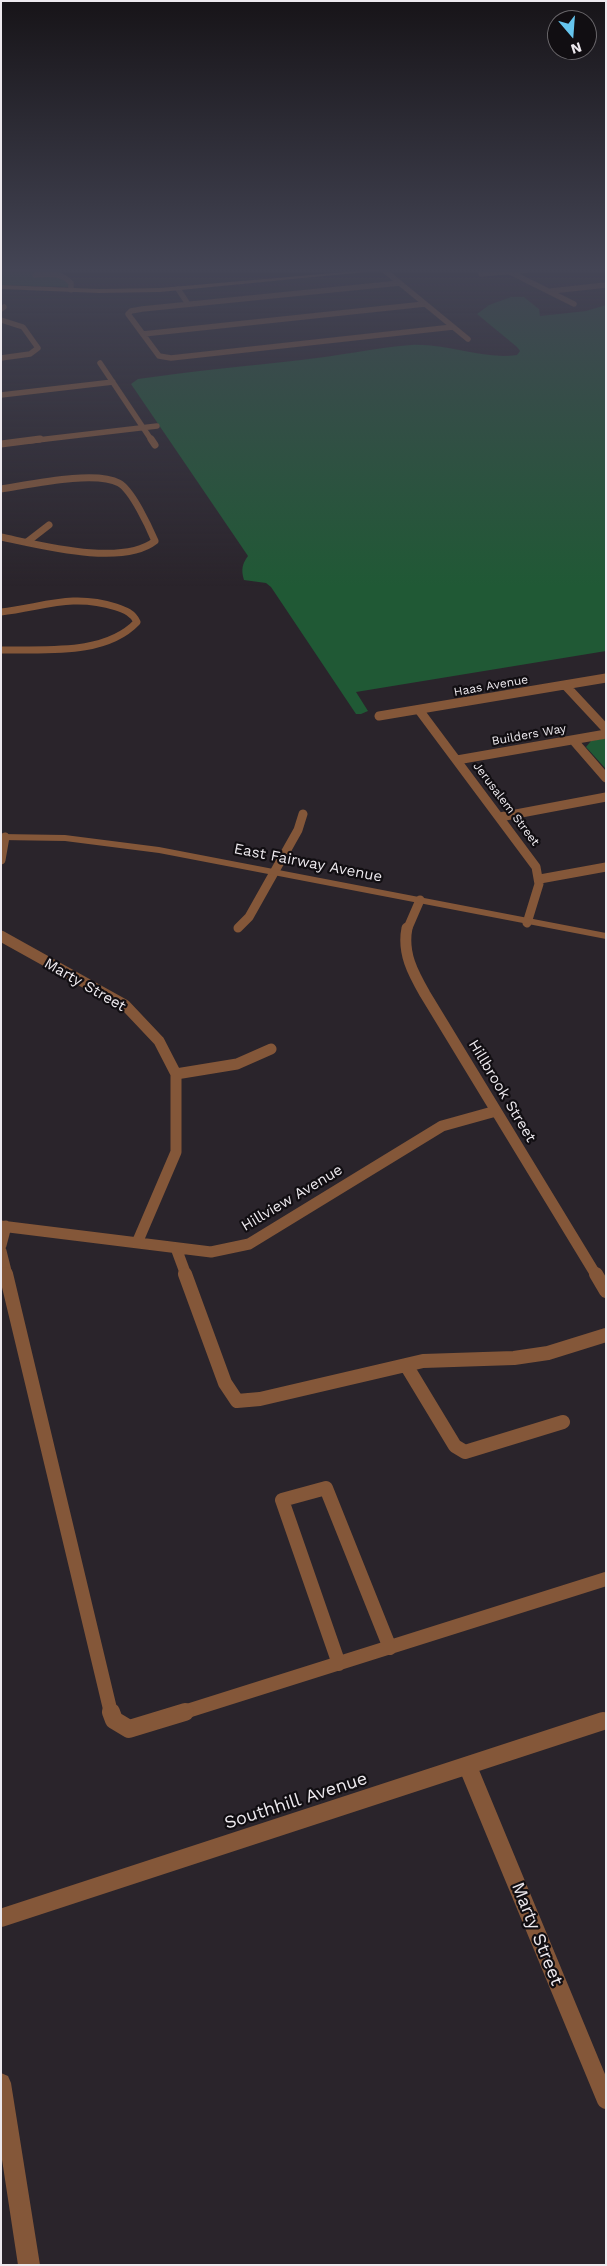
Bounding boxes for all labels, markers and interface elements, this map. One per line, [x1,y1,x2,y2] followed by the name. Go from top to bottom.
[547,10,597,60] north arrow
[569,39,584,58] text: N
[453,672,529,700] street label: Haas Avenue
[491,721,567,749] street label: Builders Way
[470,759,542,849] street label: Jerusalem Street
[232,840,384,886] street label: East Fairway Avenue
[41,954,129,1016] street label: Marty Street
[464,1037,540,1145] street label: Hillbrook Street
[238,1161,346,1235] street label: Hillview Avenue
[222,1768,370,1834] street label: Southhill Avenue
[506,1879,568,1989] street label: Marty Street

